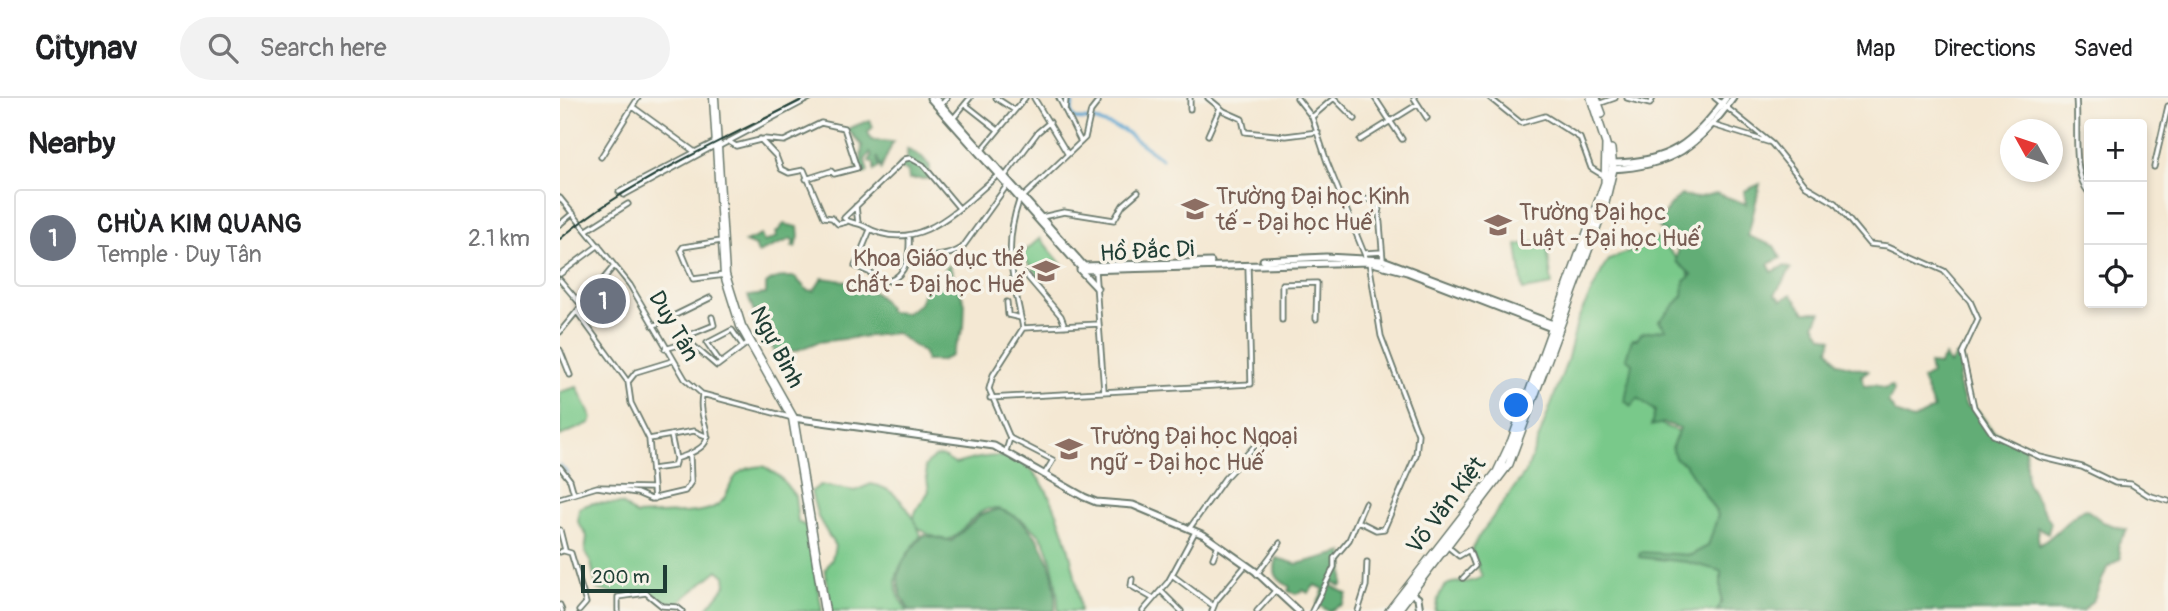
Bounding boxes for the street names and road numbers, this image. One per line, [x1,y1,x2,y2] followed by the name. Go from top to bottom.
[1099,234,1195,268] street label: Hồ Đắc Di
[642,285,706,367] street label: Duy Tân
[743,301,811,393] street label: Ngự Bình
[1400,450,1492,559] street label: Võ Văn Kiệt

